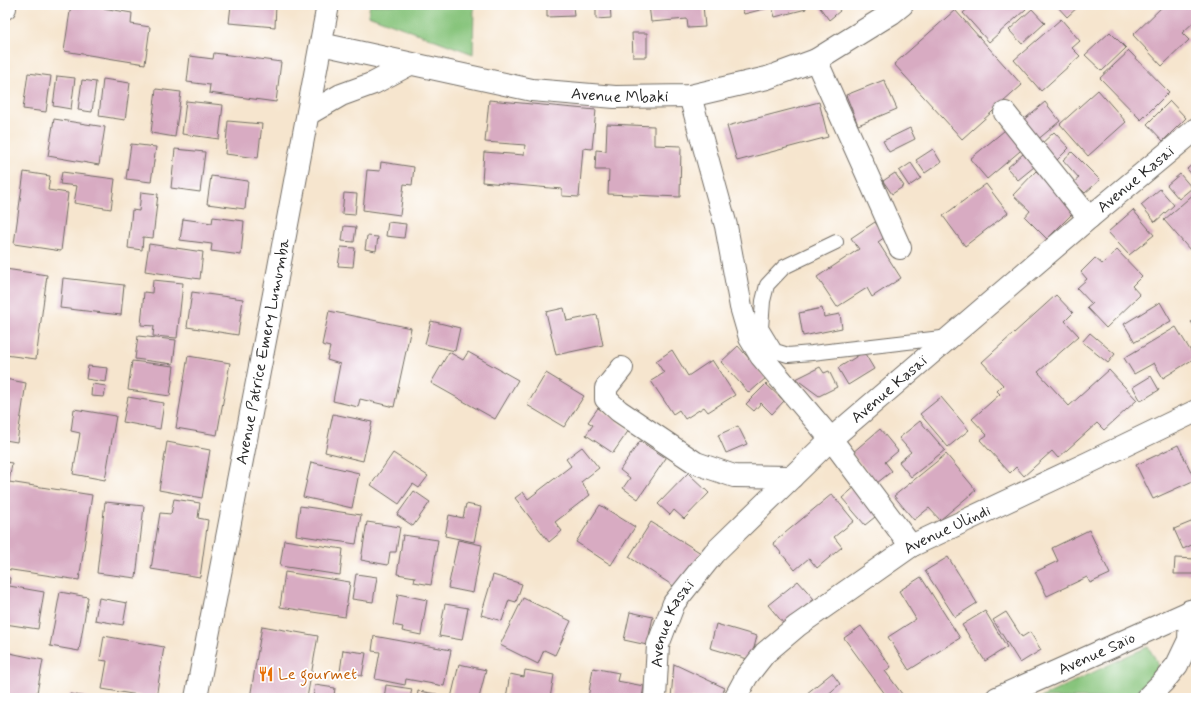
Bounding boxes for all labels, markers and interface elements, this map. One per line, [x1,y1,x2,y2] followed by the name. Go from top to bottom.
[570,83,669,108] street label: Avenue Mbaki
[1093,140,1179,217] street label: Avenue Kasaï
[231,236,295,466] street label: Avenue Patrice Emery Lumumba
[846,350,932,428] street label: Avenue Kasaï
[899,500,994,559] street label: Avenue Ulindi
[646,575,700,668] street label: Avenue Kasaï
[1055,627,1139,680] street label: Avenue Saïo
[278,664,357,686] place label: Le gourmet
[257,665,275,683] restaurant icon: Le gourmet

